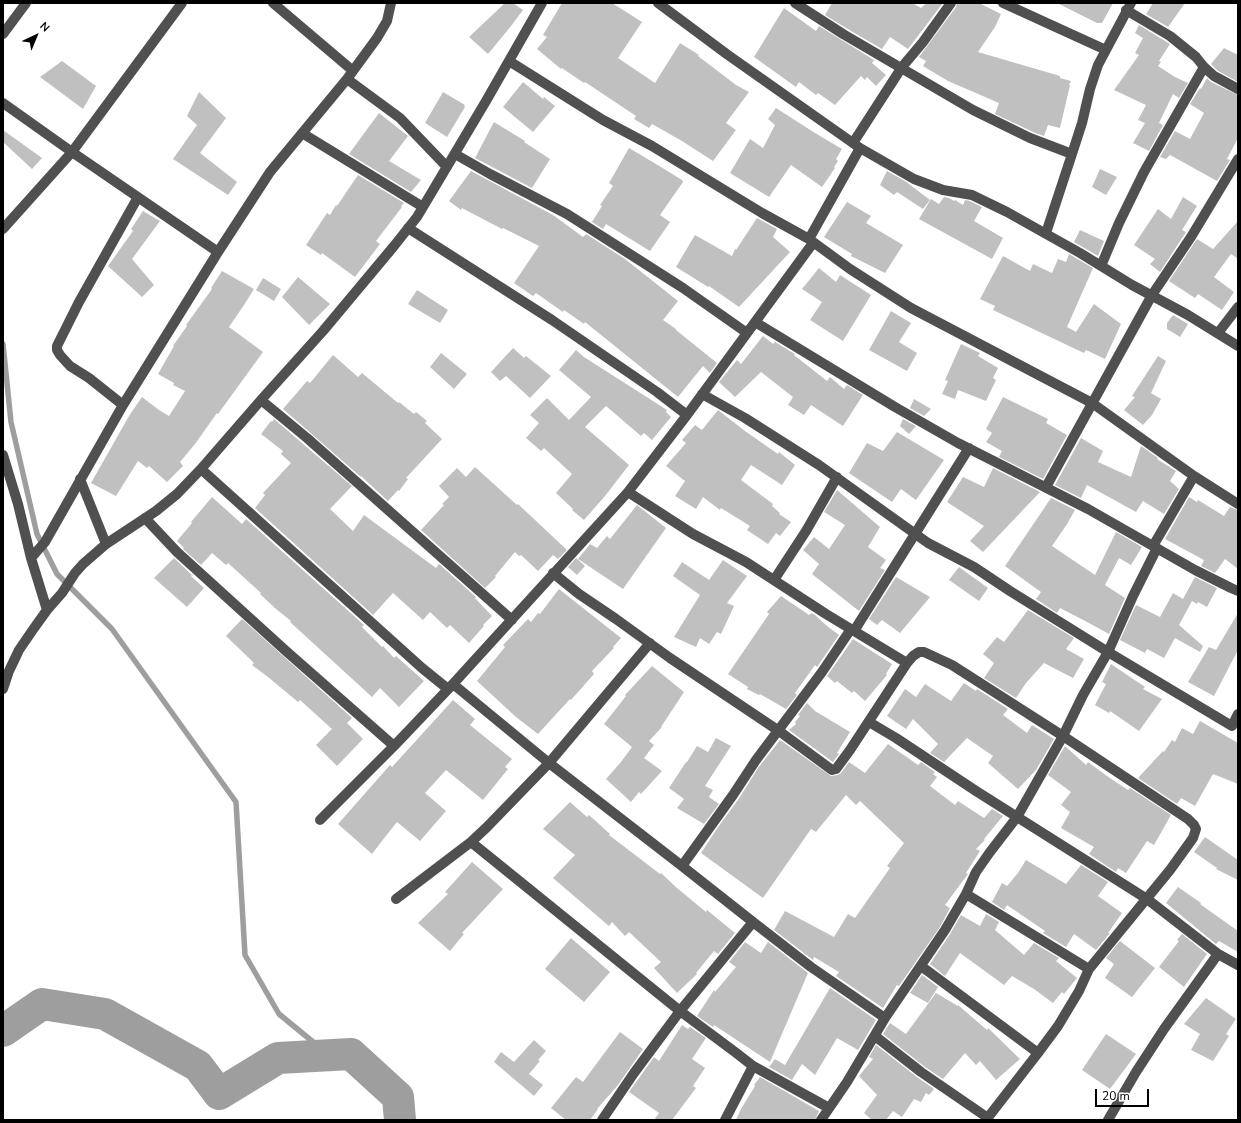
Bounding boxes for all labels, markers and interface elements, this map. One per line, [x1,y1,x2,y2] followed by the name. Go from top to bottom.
[16,16,56,56] north arrow
[37,19,53,35] text: N
[1097,1081,1151,1107] scale bar
[1102,1088,1130,1104] text: 20 m

